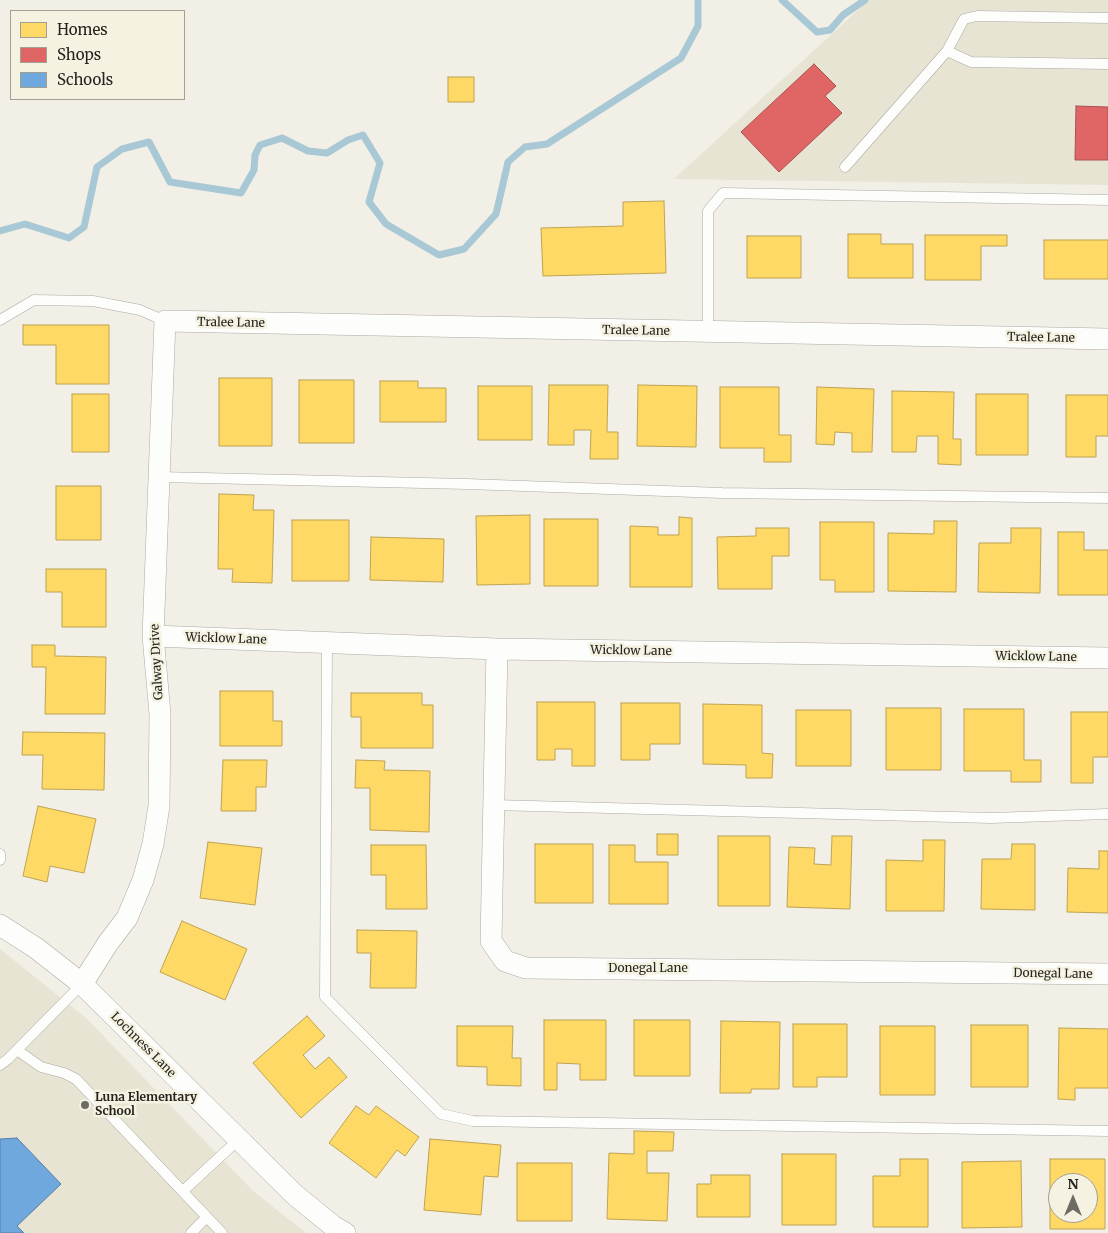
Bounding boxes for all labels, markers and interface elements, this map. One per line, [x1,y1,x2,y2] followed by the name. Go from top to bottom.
[10,10,185,100] legend
[57,20,108,39] text: Homes
[57,45,101,64] text: Shops
[57,70,113,89] text: Schools
[197,315,265,331] street label: Tralee Lane
[602,323,670,339] street label: Tralee Lane
[1007,330,1075,346] street label: Tralee Lane
[148,624,166,700] street label: Galway Drive
[185,630,267,648] street label: Wicklow Lane
[590,643,672,659] street label: Wicklow Lane
[995,649,1077,665] street label: Wicklow Lane
[608,962,688,976] street label: Donegal Lane
[1013,966,1093,982] street label: Donegal Lane
[107,1009,179,1081] street label: Lochness Lane
[95,1091,197,1119] place label: Luna Elementary School
[79,1099,91,1111] marker: Luna Elementary School
[1048,1173,1098,1223] north arrow
[1067,1175,1079,1193] text: N

